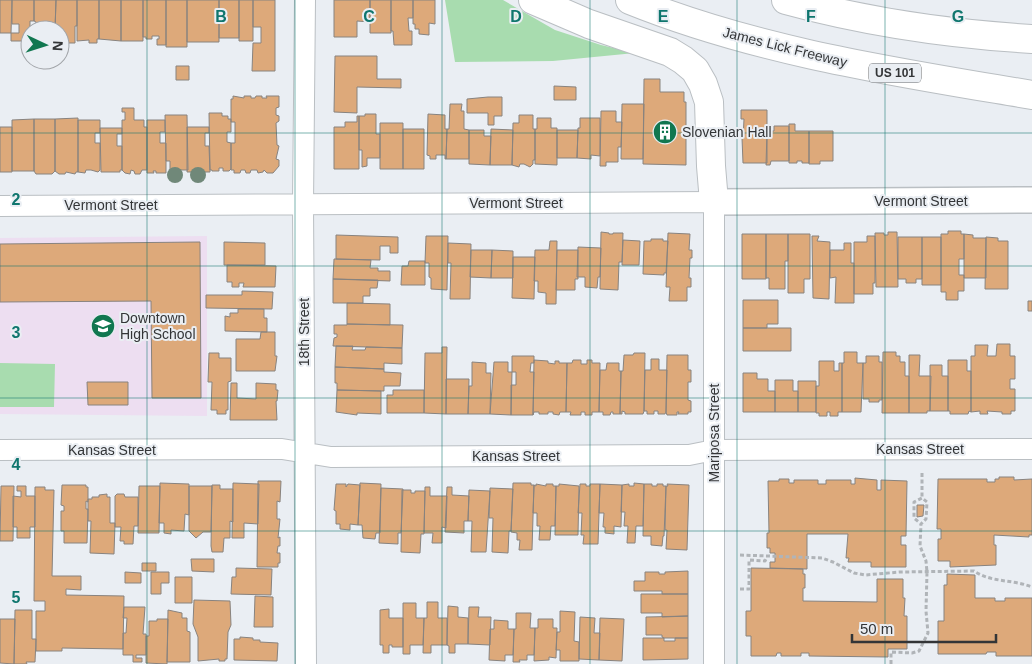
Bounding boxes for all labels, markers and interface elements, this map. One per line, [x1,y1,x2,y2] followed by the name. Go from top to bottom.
[215,8,227,25] text: B
[363,8,375,25] text: C
[510,8,522,25] text: D
[658,8,669,25] text: E
[806,8,816,25] text: F
[952,8,964,25] text: G
[20,20,70,70] north arrow
[721,24,849,70] street label: James Lick Freeway
[50,40,66,52] text: N
[869,64,921,82] road number: US 101
[652,119,678,145] building icon: Slovenian Hall
[682,124,772,140] place label: Slovenian Hall
[12,191,21,208] text: 2
[874,193,968,209] street label: Vermont Street
[469,195,563,211] street label: Vermont Street
[64,197,158,213] street label: Vermont Street
[296,298,312,366] street label: 18th Street
[120,310,196,342] place label: Downtown High School
[90,313,116,339] school or university icon: Downtown High School
[12,324,21,341] text: 3
[706,383,722,482] street label: Mariposa Street
[876,441,964,457] street label: Kansas Street
[68,442,156,458] street label: Kansas Street
[472,448,560,464] street label: Kansas Street
[12,456,21,473] text: 4
[12,589,21,606] text: 5
[852,612,996,644] scale bar
[860,620,893,637] text: 50 m

